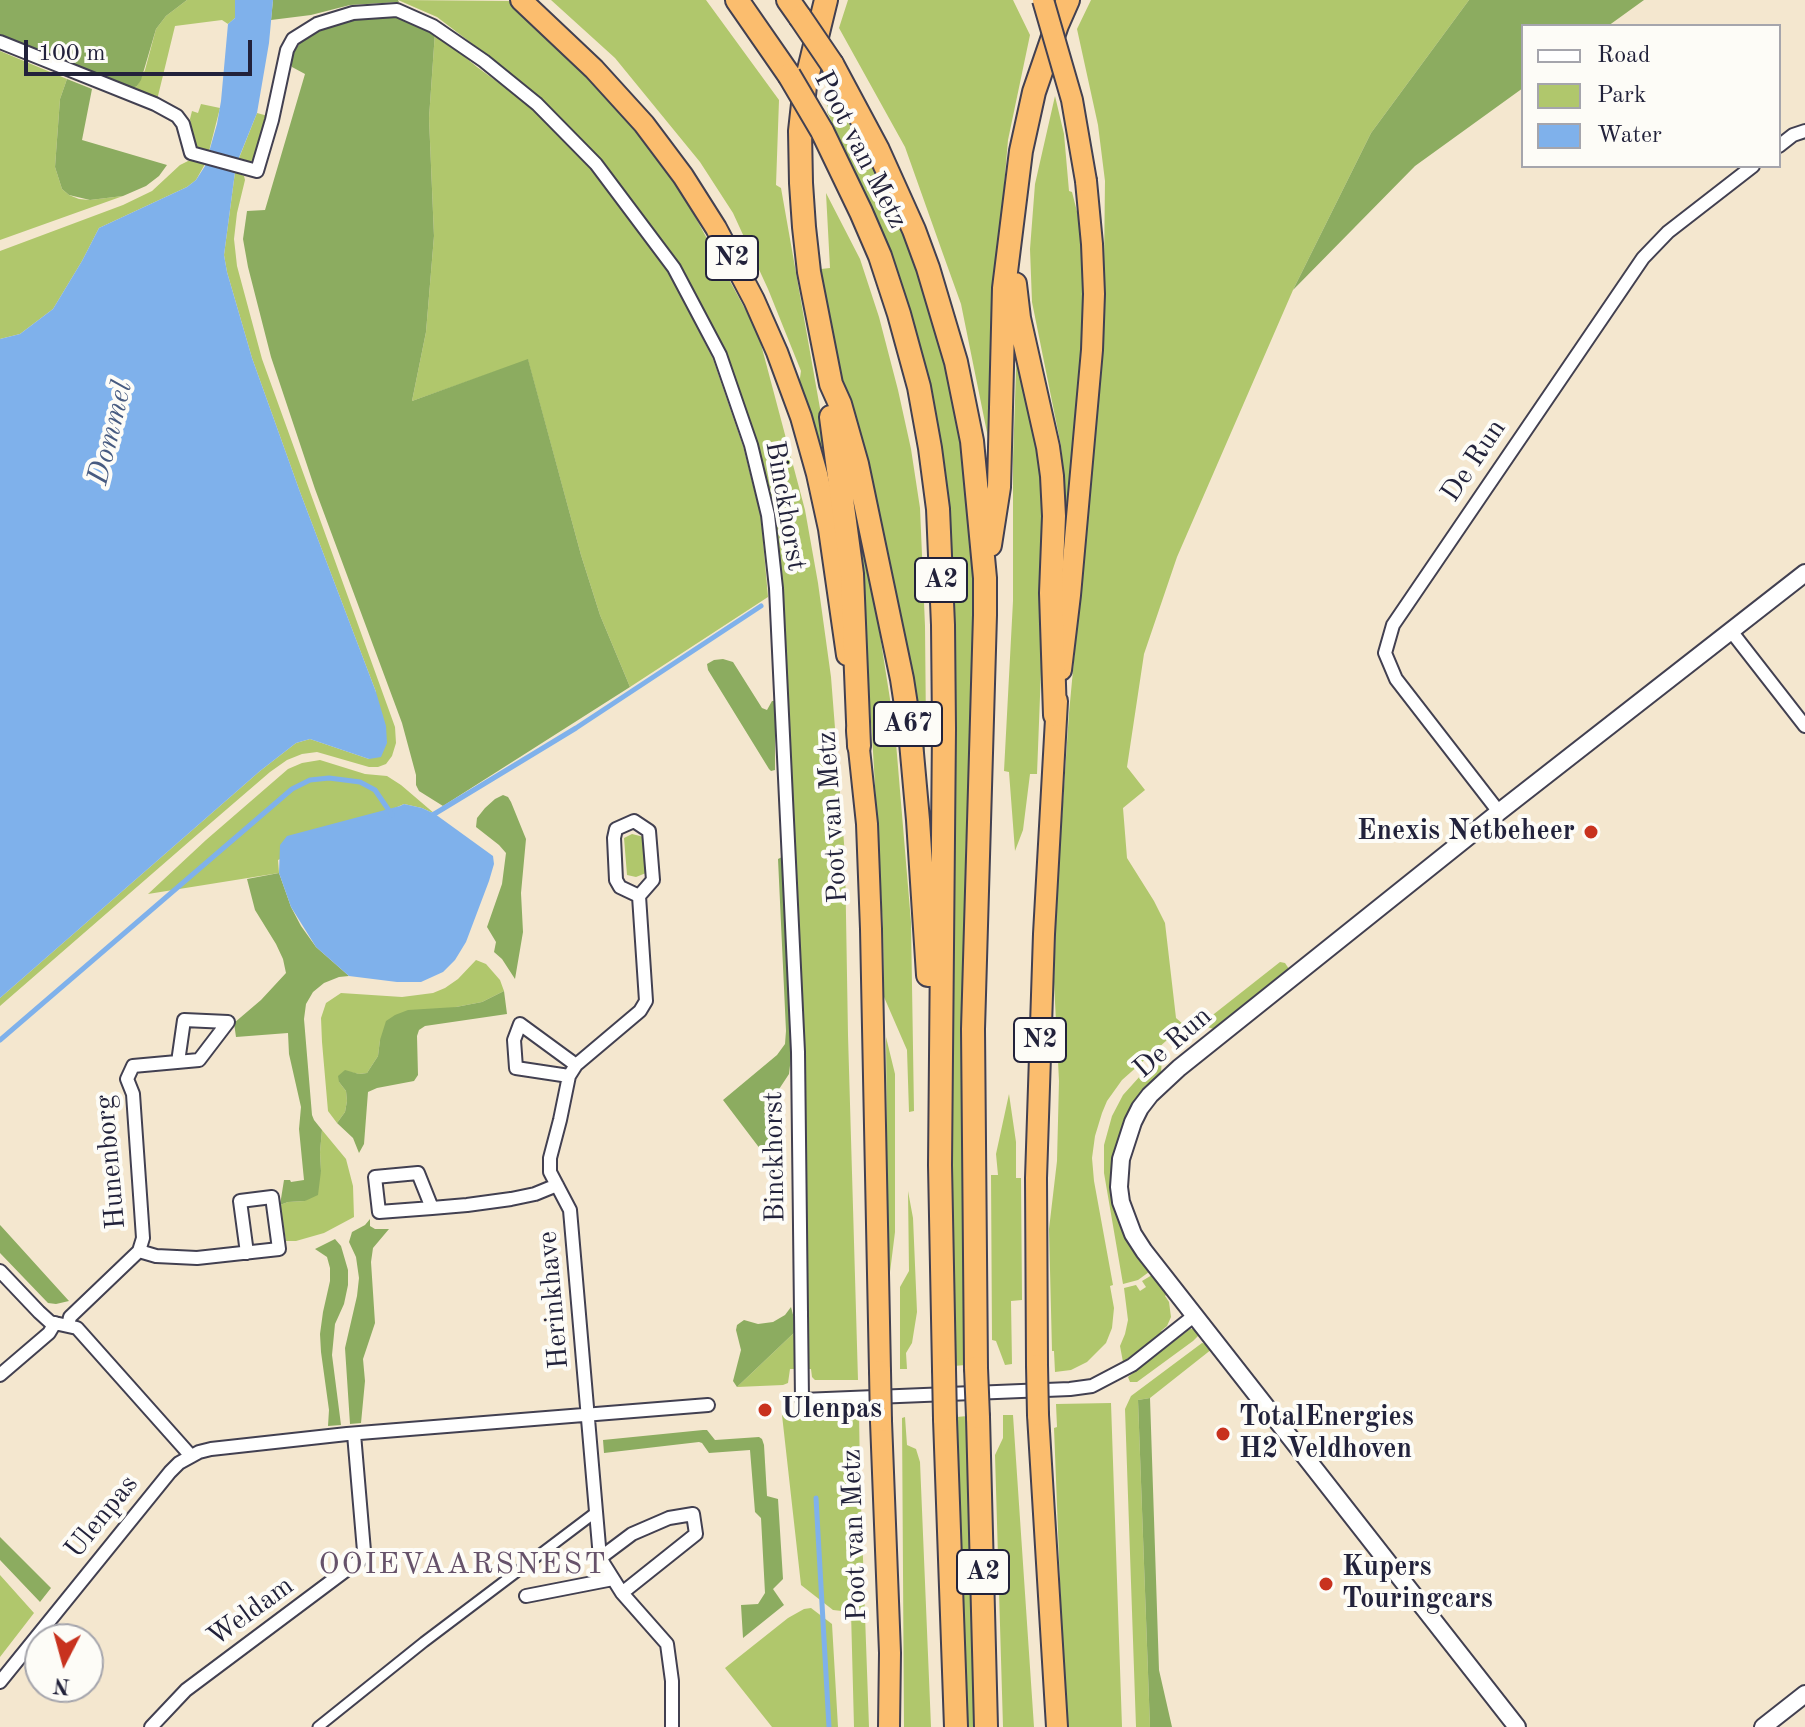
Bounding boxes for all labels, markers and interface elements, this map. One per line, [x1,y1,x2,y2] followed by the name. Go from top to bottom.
[28,24,256,74] scale bar
[1521,24,1781,168] legend
[38,42,106,66] text: 100 m
[1597,44,1650,68] text: Road
[806,66,914,234] street label: Poot van Metz
[1597,84,1646,108] text: Park
[1597,124,1662,148] text: Water
[706,236,758,280] road number: N2
[81,377,141,489] water label: Dommel
[1434,413,1514,509] street label: De Run
[757,438,813,574] street label: Binckhorst
[915,558,967,602] road number: A2
[874,702,942,746] road number: A67
[810,730,856,904] street label: Poot van Metz
[1357,815,1575,849] place label: Enexis Netbeheer
[1582,823,1600,841] marker: Enexis Netbeheer
[1127,1000,1219,1086] street label: De Run
[1014,1018,1066,1062] road number: N2
[757,1091,793,1223] street label: Binckhorst
[88,1093,134,1231] street label: Hunenborg
[531,1230,577,1370] street label: Herinkhave
[781,1393,882,1427] place label: Ulenpas
[756,1401,774,1419] marker: Ulenpas
[1239,1401,1414,1467] place label: TotalEnergies H2 Veldhoven
[1214,1425,1232,1443] marker: TotalEnergies H2 Veldhoven
[835,1448,875,1622] street label: Poot van Metz
[58,1468,146,1566] street label: Ulenpas
[318,1547,608,1583] district label: OOIEVAARSNEST
[957,1550,1009,1594] road number: A2
[1342,1551,1493,1617] place label: Kupers Touringcars
[201,1570,301,1654] street label: Weldam
[1317,1575,1335,1593] marker: Kupers Touringcars
[24,1623,104,1703] north arrow
[52,1673,71,1697] text: N

